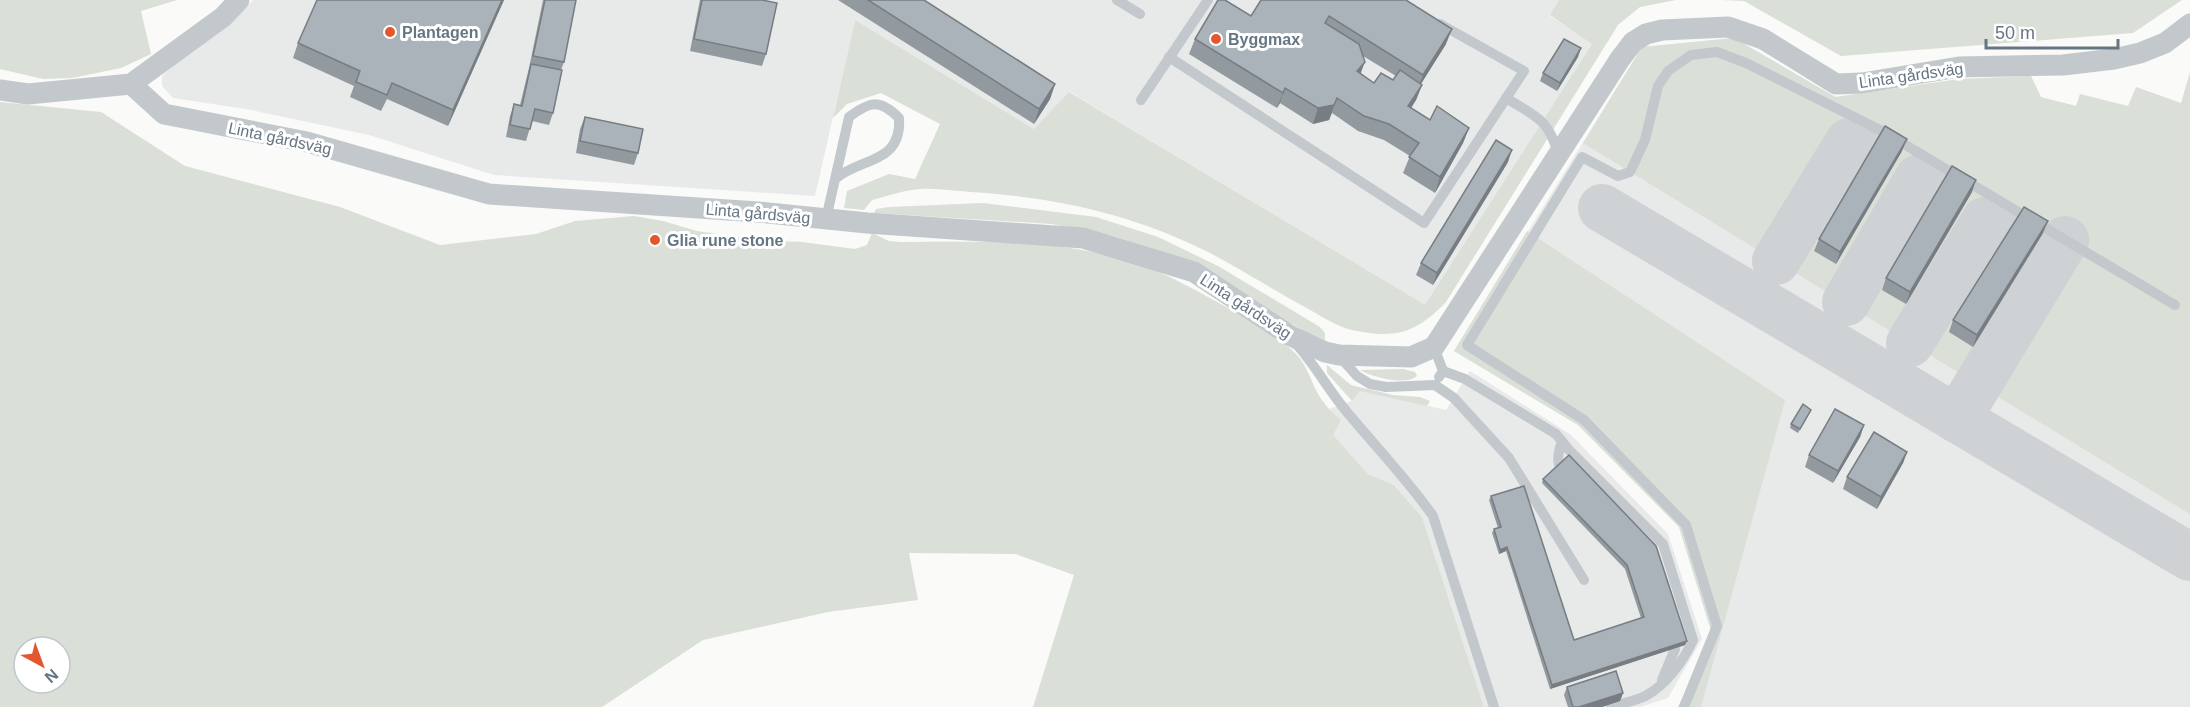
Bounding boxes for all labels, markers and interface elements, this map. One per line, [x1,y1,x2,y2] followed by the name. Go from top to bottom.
[1986,12,2118,50] scale bar
[1995,23,2035,43] text: 50 m
[402,24,478,41] place label: Plantagen
[383,25,397,39] marker: Plantagen
[1228,31,1300,48] place label: Byggmax
[1209,32,1223,46] marker: Byggmax
[1858,60,1964,91] street label: Linta gårdsväg
[227,119,333,158] street label: Linta gårdsväg
[705,200,811,227] street label: Linta gårdsväg
[667,232,784,249] place label: Glia rune stone
[648,233,662,247] marker: Glia rune stone
[1197,271,1294,342] street label: Linta gårdsväg
[12,635,72,695] north arrow
[42,666,61,686] text: N

